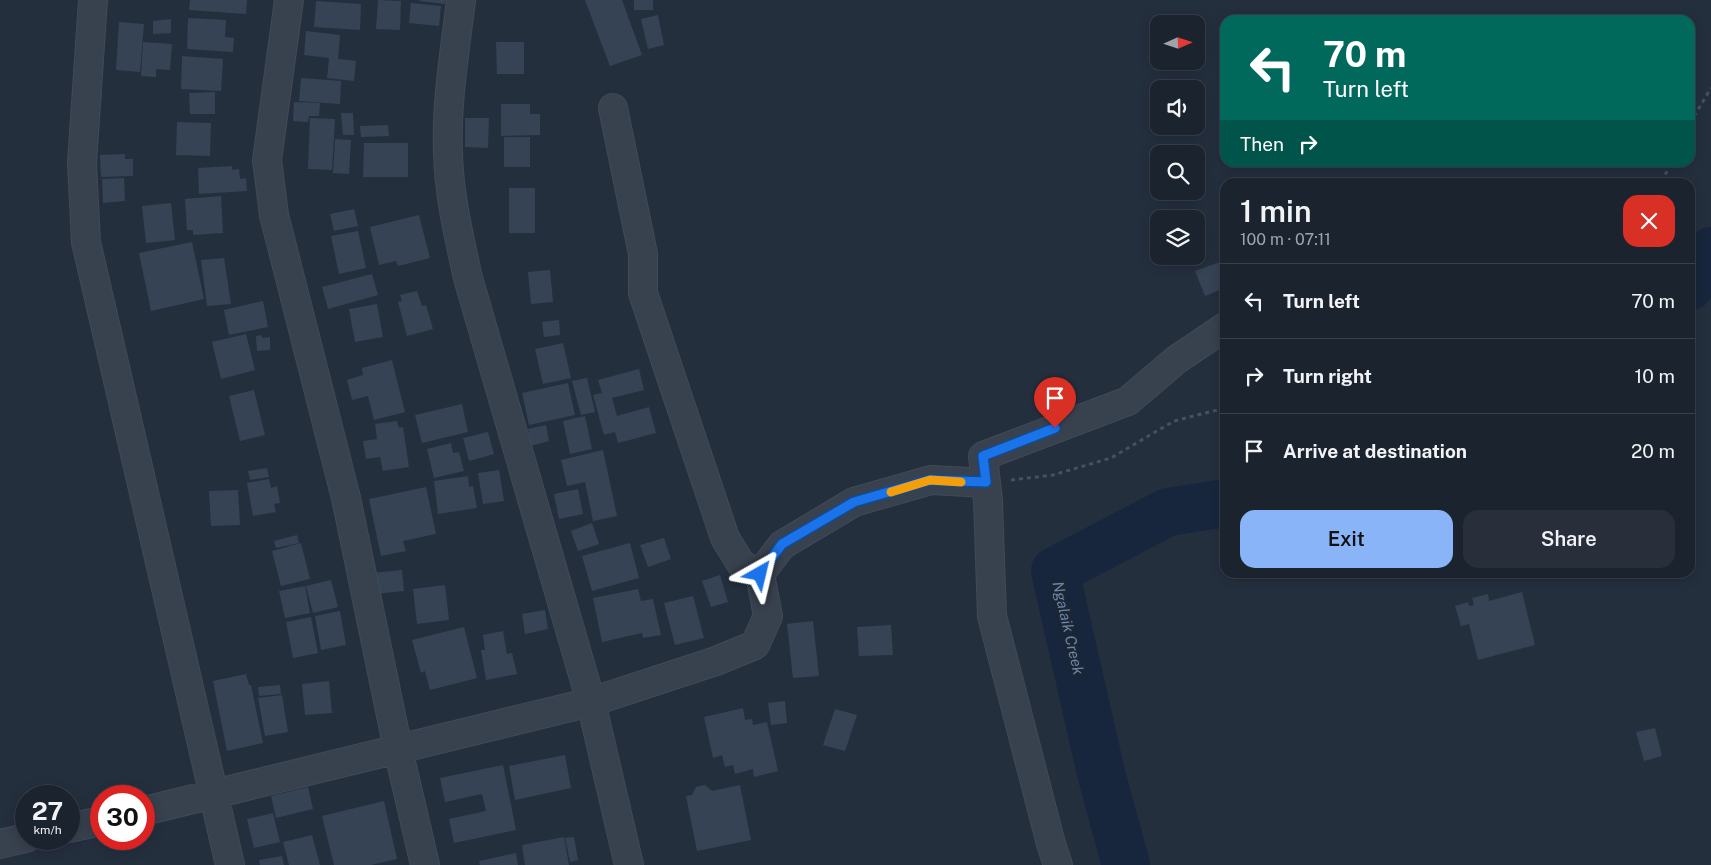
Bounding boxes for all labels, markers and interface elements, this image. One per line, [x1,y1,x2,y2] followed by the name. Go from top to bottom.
[1150,15,1205,70] north arrow
[1150,15,1205,265] map controls
[1323,34,1406,75] text: 70 m
[1240,35,1305,100] icon: left
[1323,76,1409,102] text: Turn left
[1150,80,1205,135] button: sound
[1294,130,1322,158] icon: right
[1240,133,1284,155] text: Then
[1150,145,1205,200] button: search
[1240,193,1311,229] text: 1 min
[1623,195,1675,247] button: close
[1150,210,1205,265] button: layers
[1240,230,1331,249] text: 100 m · 07:11
[1240,287,1268,315] icon: left
[1283,290,1360,312] text: Turn left
[1631,290,1675,312] text: 70 m
[1240,362,1268,390] icon: right
[1283,365,1372,387] text: Turn right
[1635,365,1675,387] text: 10 m
[1034,377,1076,428] pin
[1041,384,1069,412] icon: arrive
[1240,437,1268,465] icon: arrive
[1283,440,1467,462] text: Arrive at destination
[1631,440,1675,462] text: 20 m
[1240,510,1453,568] button: Exit
[1463,510,1675,568] button: Share
[733,547,785,599] position arrow
[1049,580,1088,677] water label: Ngalaik Creek
[90,785,155,850] speed limit sign: 30
[32,796,63,826] text: 27
[33,823,62,837] text: km/h

